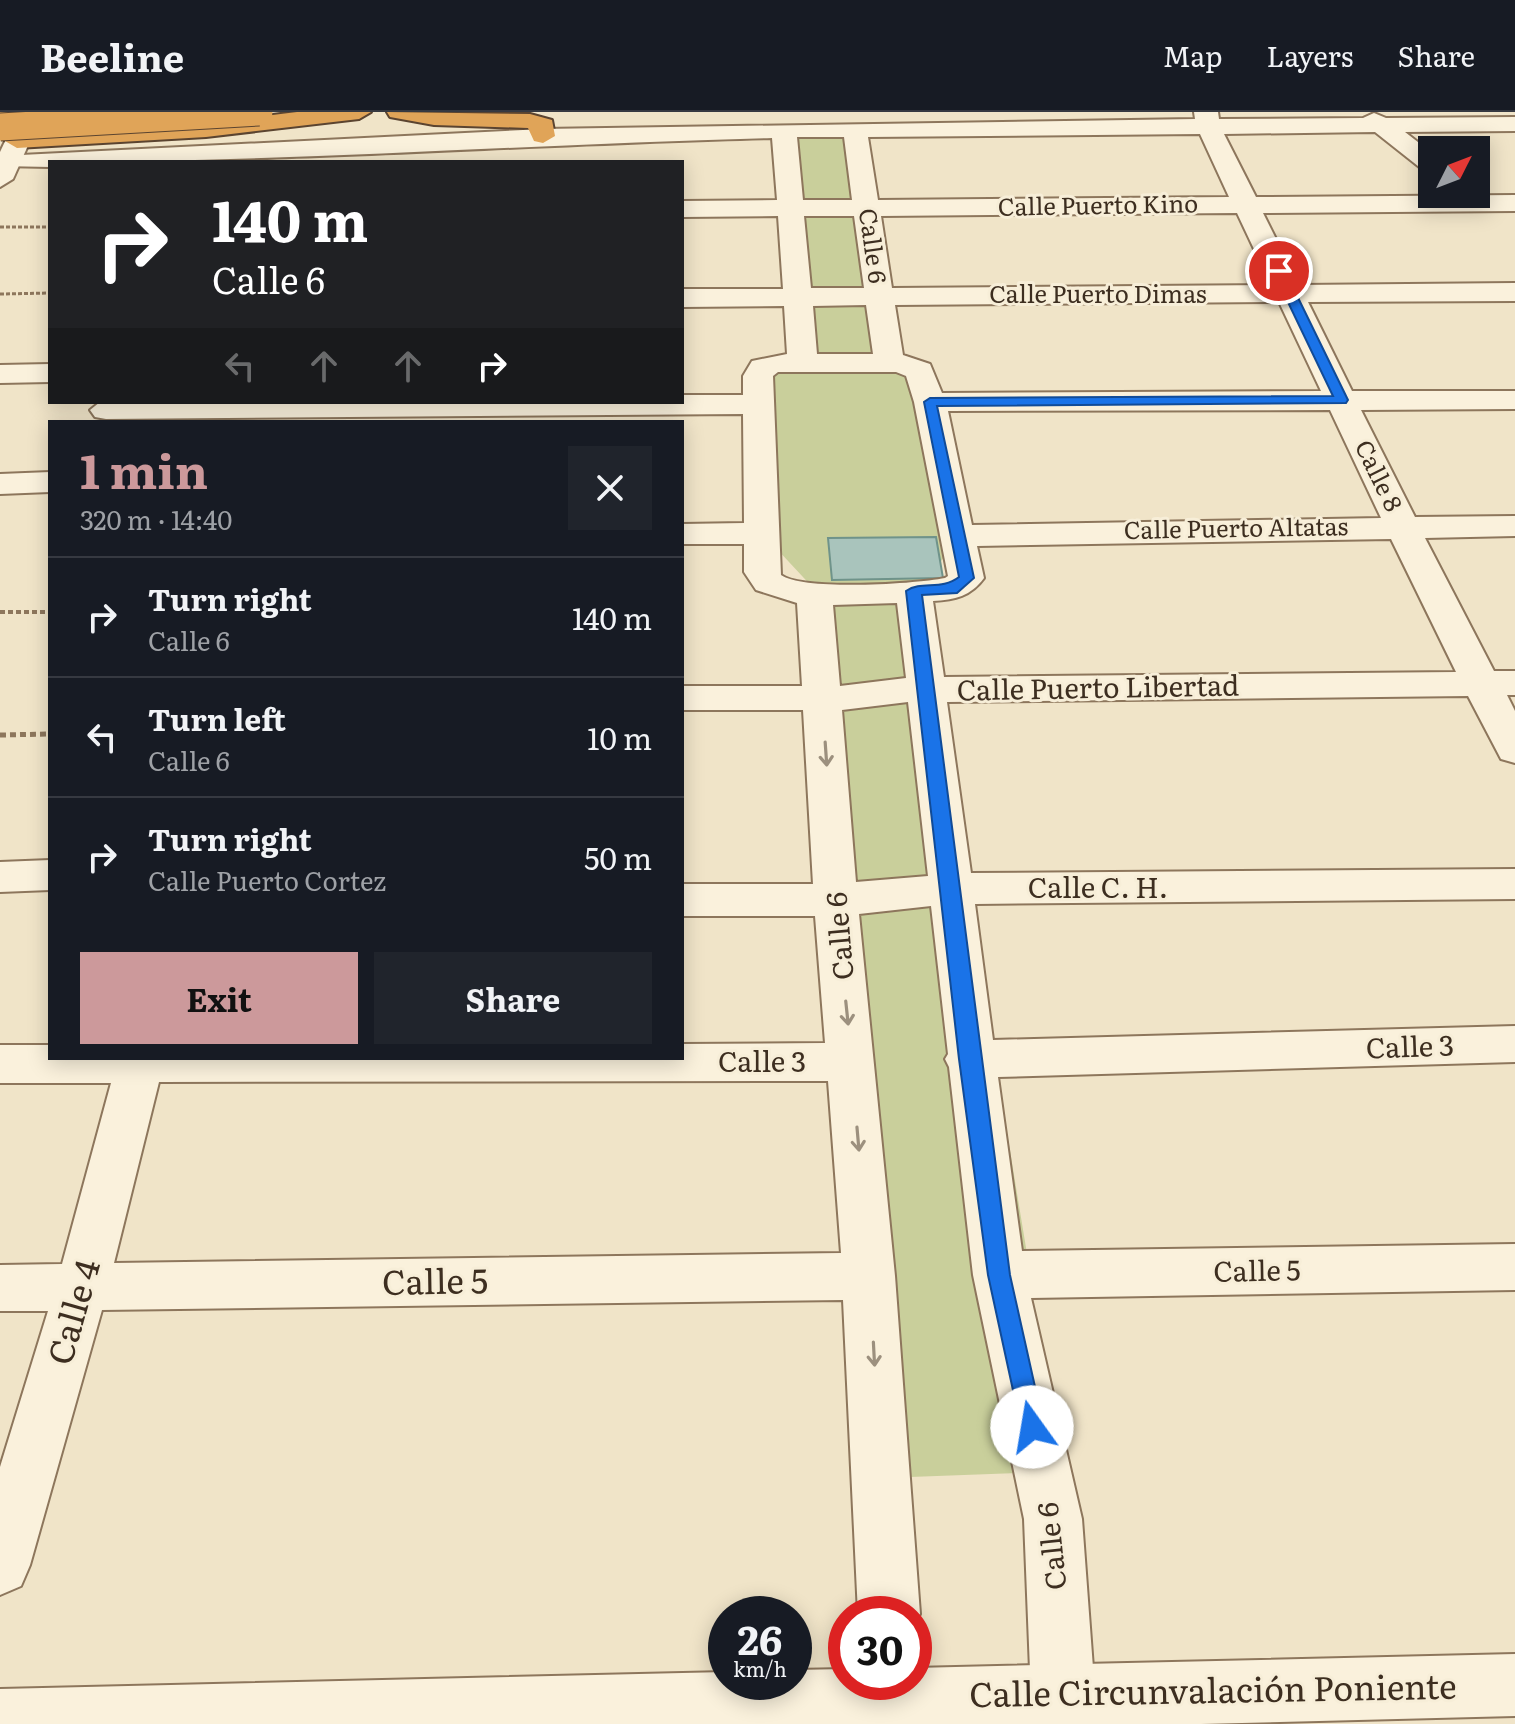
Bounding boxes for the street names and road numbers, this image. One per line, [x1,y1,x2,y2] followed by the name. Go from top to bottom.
[998,184,1198,223] street label: Calle Puerto Kino
[852,206,897,286] street label: Calle 6
[989,275,1207,310] street label: Calle Puerto Dimas
[1348,433,1413,517] street label: Calle 8
[1123,507,1349,546] street label: Calle Puerto Altatas
[956,663,1240,709] street label: Calle Puerto Libertad
[1028,865,1168,907] street label: Calle C. H.
[813,890,863,982] street label: Calle 6
[1365,1022,1455,1068] street label: Calle 3
[718,1039,806,1081] street label: Calle 3
[1213,1247,1301,1291] street label: Calle 5
[32,1252,110,1370] street label: Calle 4
[382,1253,488,1305] street label: Calle 5
[1025,1500,1075,1592] street label: Calle 6
[969,1659,1457,1717] street label: Calle Circunvalación Poniente

